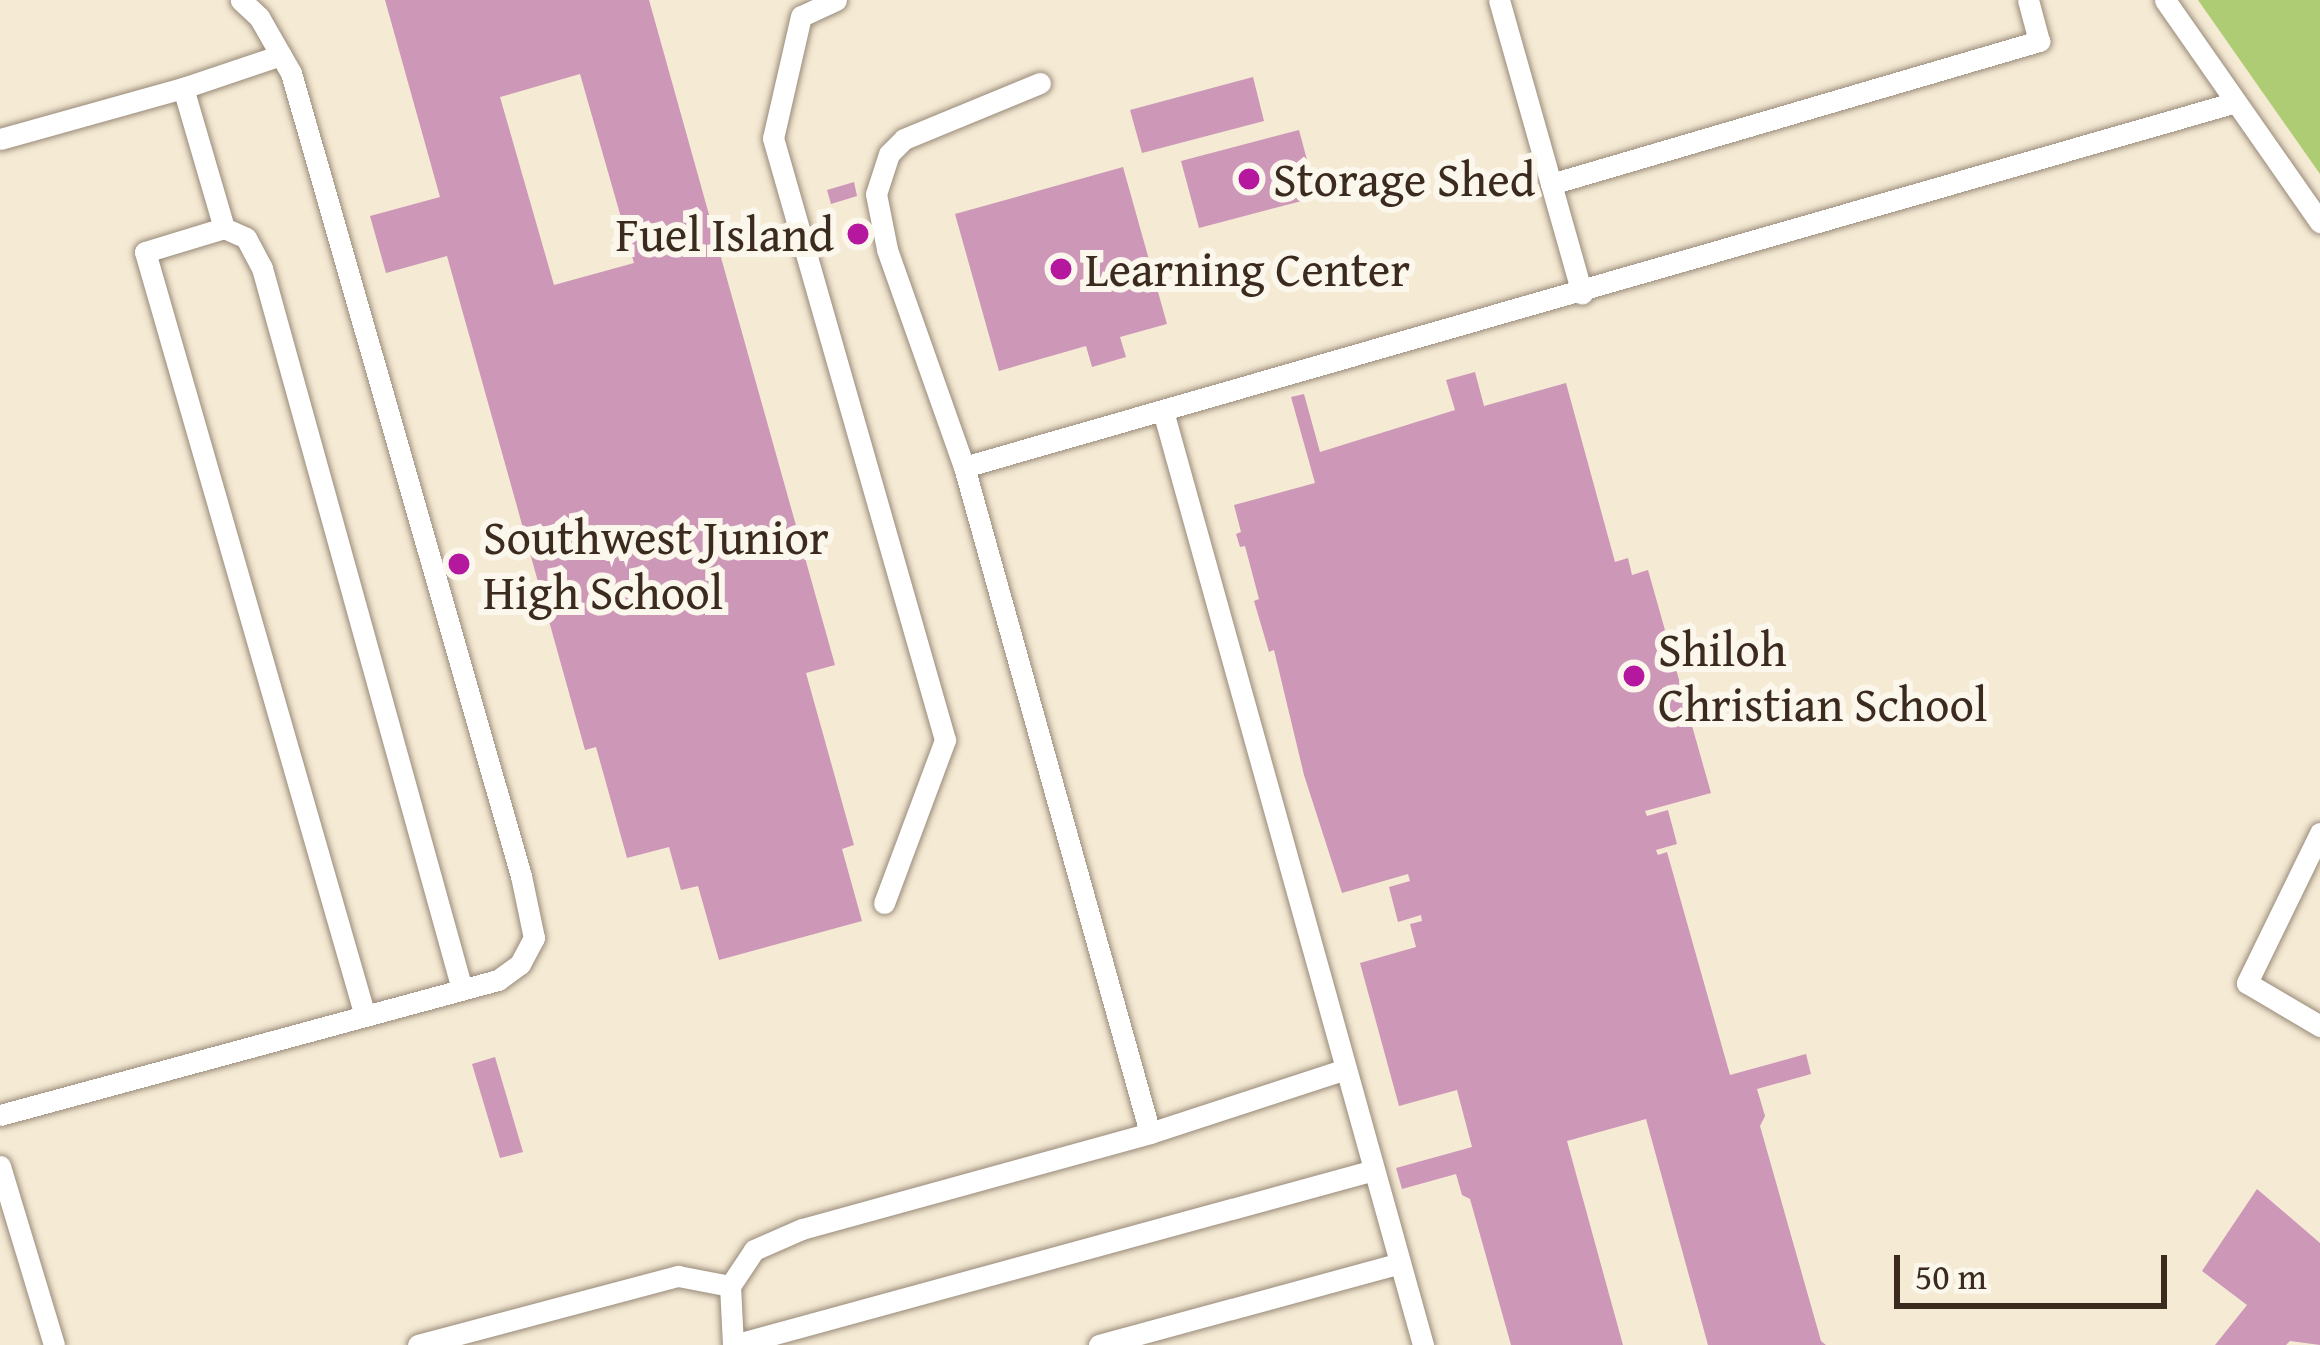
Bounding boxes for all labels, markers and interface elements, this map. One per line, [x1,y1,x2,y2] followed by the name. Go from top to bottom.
[1273,150,1535,208] place label: Storage Shed
[1236,166,1262,192] marker: Storage Shed
[615,205,834,263] place label: Fuel Island
[845,221,871,247] marker: Fuel Island
[1085,240,1410,298] place label: Learning Center
[1048,256,1074,282] marker: Learning Center
[483,507,829,620] place label: Southwest Junior High School
[446,551,472,577] marker: Southwest Junior High School
[1658,619,1987,732] place label: Shiloh Christian School
[1621,663,1647,689] marker: Shiloh Christian School
[1900,1231,2173,1305] scale bar
[1915,1249,1987,1302] text: 50 m

